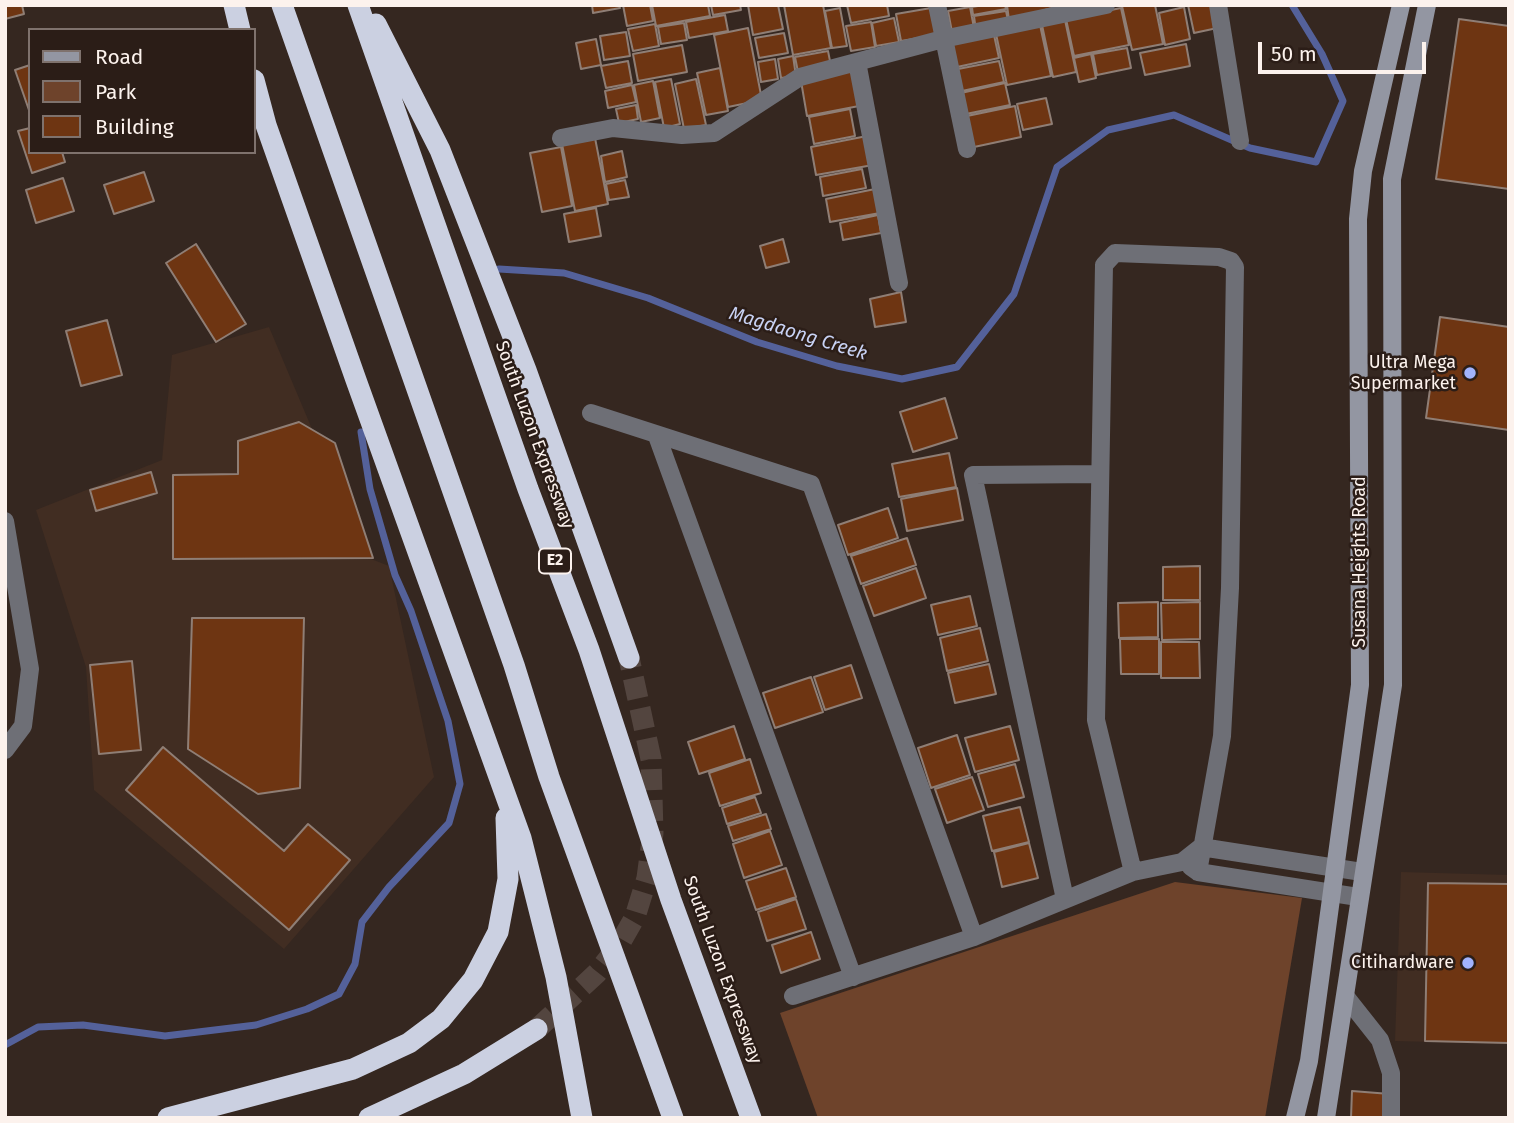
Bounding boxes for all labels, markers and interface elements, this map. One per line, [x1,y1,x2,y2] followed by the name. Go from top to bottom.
[28,28,256,154] legend
[1262,28,1430,72] scale bar
[1271,41,1317,67] text: 50 m
[95,44,143,70] text: Road
[95,79,136,105] text: Park
[95,114,174,140] text: Building
[726,302,870,366] water label: Magdaong Creek
[490,338,578,532] street label: South Luzon Expressway
[1351,352,1456,394] place label: Ultra Mega Supermarket
[1462,365,1478,381] marker: Ultra Mega Supermarket
[1349,476,1371,648] street label: Susana Heights Road
[539,548,571,574] road number: E2
[678,873,766,1067] street label: South Luzon Expressway
[1351,952,1454,974] place label: Citihardware
[1460,955,1476,971] marker: Citihardware

